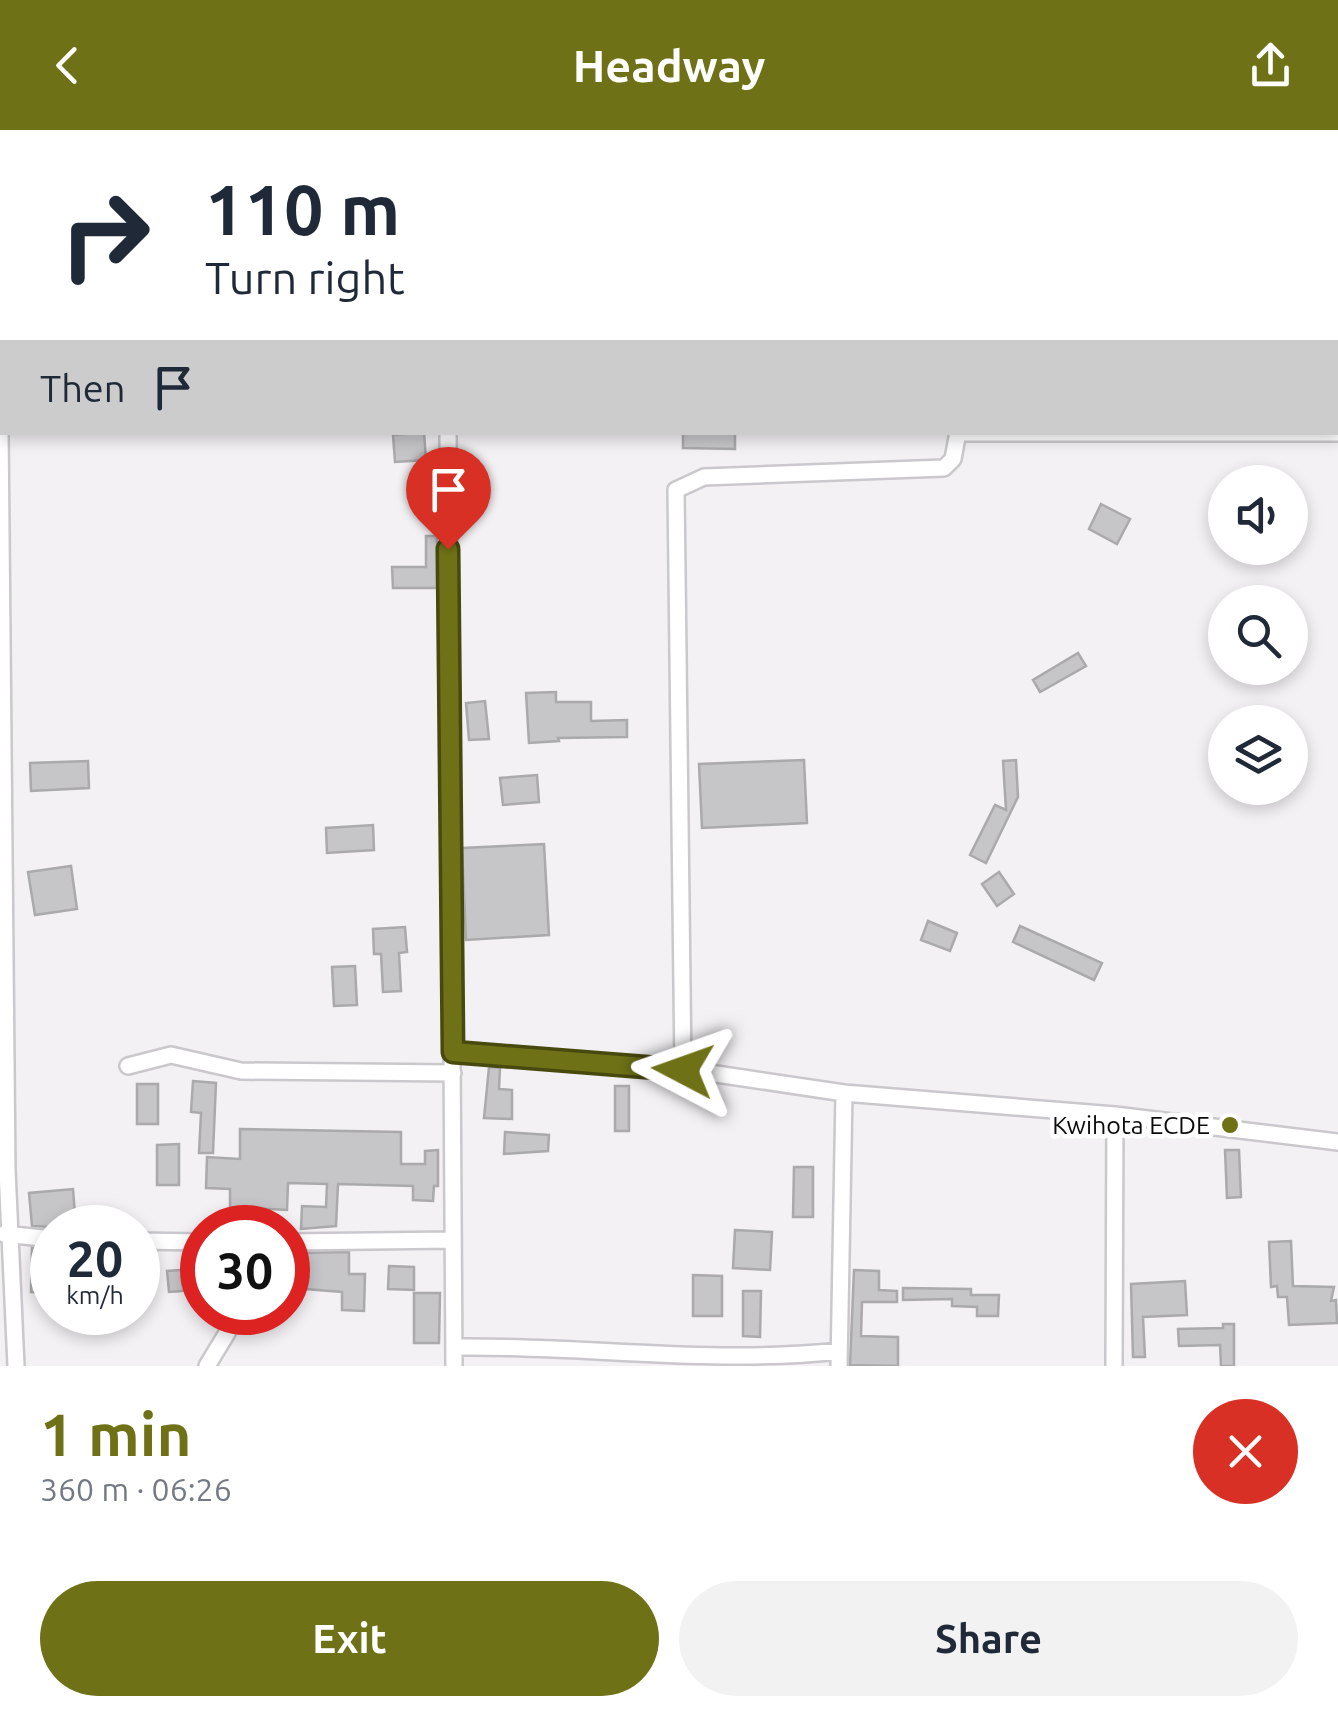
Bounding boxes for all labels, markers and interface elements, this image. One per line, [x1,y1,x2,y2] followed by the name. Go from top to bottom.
[40,38,95,93] icon: back
[1243,38,1298,93] icon: share
[573,40,765,91] text: Headway
[40,170,170,300] icon: right
[205,170,400,248] text: 110 m
[205,252,405,303] text: Turn right
[146,360,201,415] icon: arrive
[40,367,126,409] text: Then
[406,447,491,550] pin
[421,462,476,517] icon: arrive
[1208,465,1308,805] map controls
[1208,465,1308,565] button: sound
[1208,585,1308,685] button: search
[1208,705,1308,805] button: layers
[631,1018,735,1122] position arrow
[1052,1111,1210,1139] place label: Kwihota ECDE
[1219,1114,1241,1136] marker: Kwihota ECDE
[180,1205,310,1335] speed limit sign: 30
[67,1230,123,1286] text: 20
[66,1281,124,1309] text: km/h
[1193,1399,1298,1504] button: close
[40,1400,192,1467] text: 1 min
[40,1471,232,1507] text: 360 m · 06:26
[40,1581,659,1696] button: Exit
[679,1581,1298,1696] button: Share

